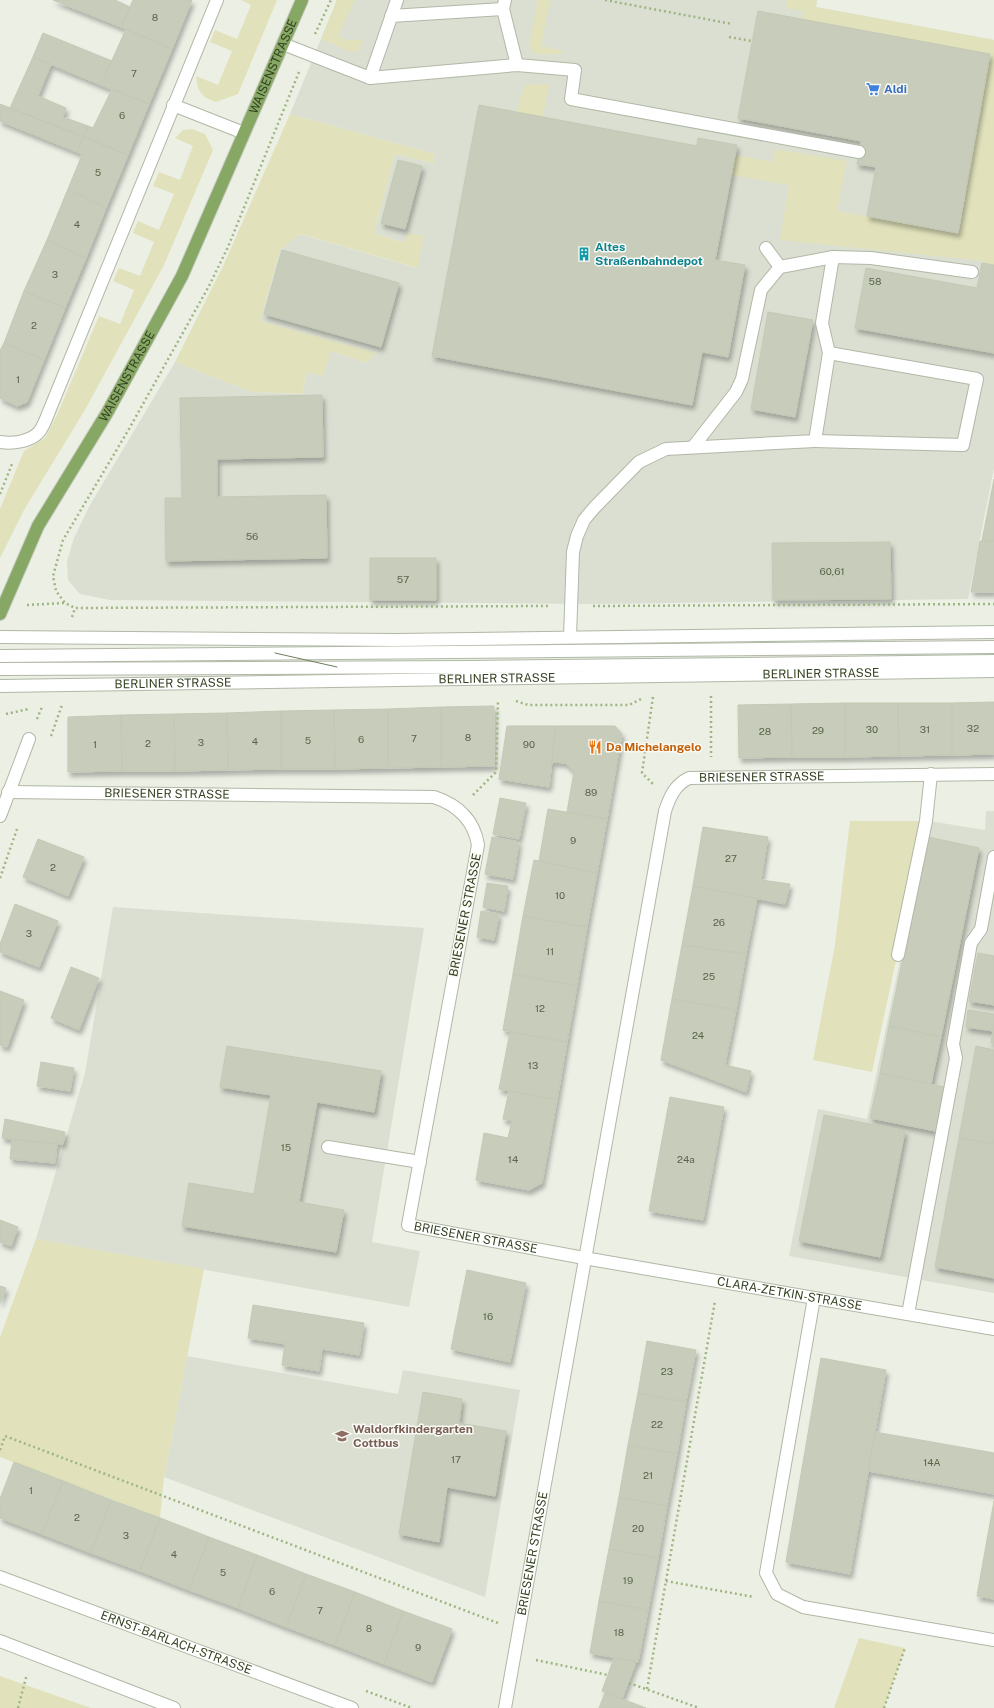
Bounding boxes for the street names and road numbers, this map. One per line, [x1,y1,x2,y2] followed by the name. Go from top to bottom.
[246,17,300,116] street label: WAISENSTRASSE
[96,328,158,424] street label: WAISENSTRASSE
[762,666,879,681] street label: BERLINER STRASSE
[438,671,555,686] street label: BERLINER STRASSE
[114,676,232,691] street label: BERLINER STRASSE
[699,769,825,785] street label: BRIESENER STRASSE
[104,786,230,802] street label: BRIESENER STRASSE
[446,852,484,978] street label: BRIESENER STRASSE
[413,1219,538,1256] street label: BRIESENER STRASSE
[716,1274,863,1313] street label: CLARA-ZETKIN-STRASSE
[515,1490,550,1616] street label: BRIESENER STRASSE
[99,1608,254,1677] street label: ERNST-BARLACH-STRASSE

